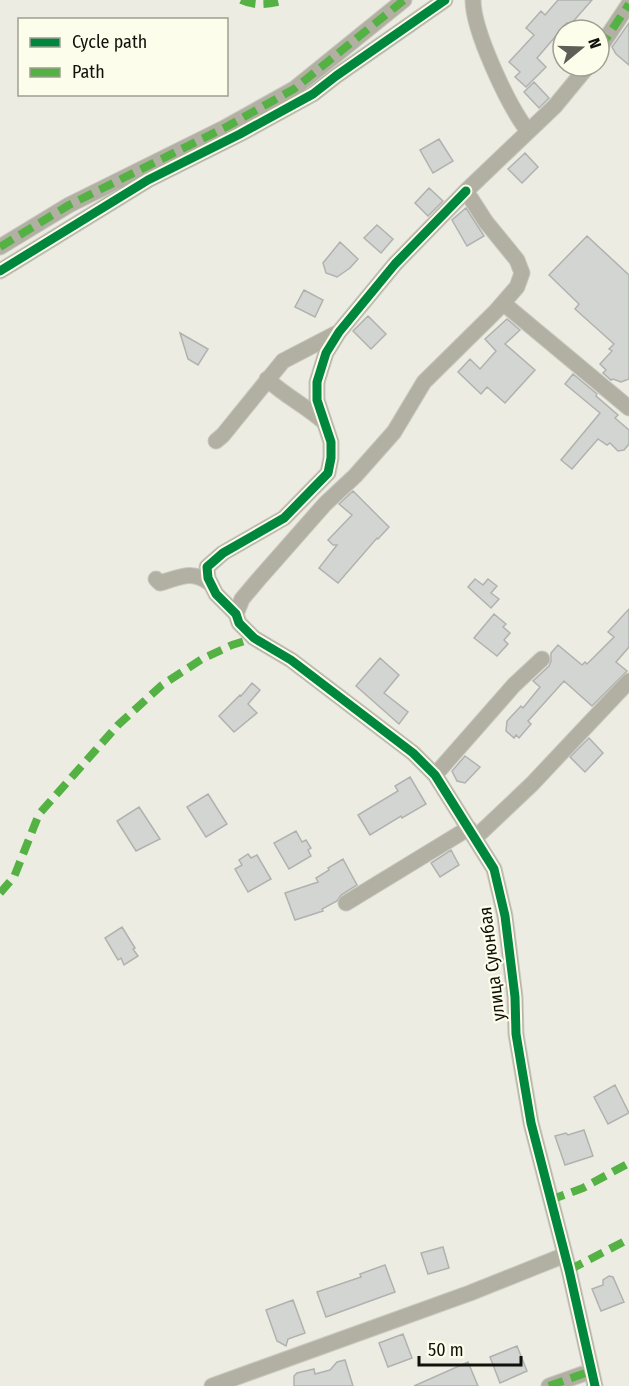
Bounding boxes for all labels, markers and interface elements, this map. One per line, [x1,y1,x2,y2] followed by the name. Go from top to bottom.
[18,18,228,96] legend
[551,18,611,78] north arrow
[72,31,147,53] text: Cycle path
[584,36,605,51] text: N
[72,61,105,83] text: Path
[474,906,510,1022] street label: улица Суюнбая
[419,1329,521,1367] scale bar
[428,1339,464,1361] text: 50 m

